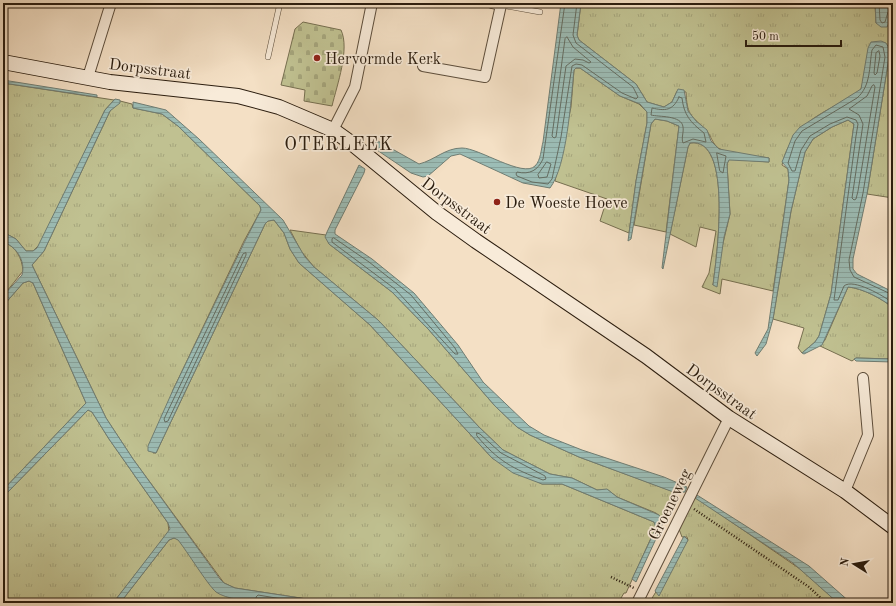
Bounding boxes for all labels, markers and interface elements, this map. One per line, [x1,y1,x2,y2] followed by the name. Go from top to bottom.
[746,22,841,48] scale bar
[752,30,779,43] text: 50 m
[325,52,441,68] place label: Hervormde Kerk
[312,53,322,63] marker: Hervormde Kerk
[108,57,192,83] street label: Dorpsstraat
[284,136,394,154] district label: OTERLEEK
[418,175,494,238] street label: Dorpsstraat
[505,196,628,212] place label: De Woeste Hoeve
[492,197,502,207] marker: De Woeste Hoeve
[683,362,759,424] street label: Dorpsstraat
[647,466,695,543] street label: Groeneweg
[834,544,874,584] north arrow
[839,557,852,568] text: N

